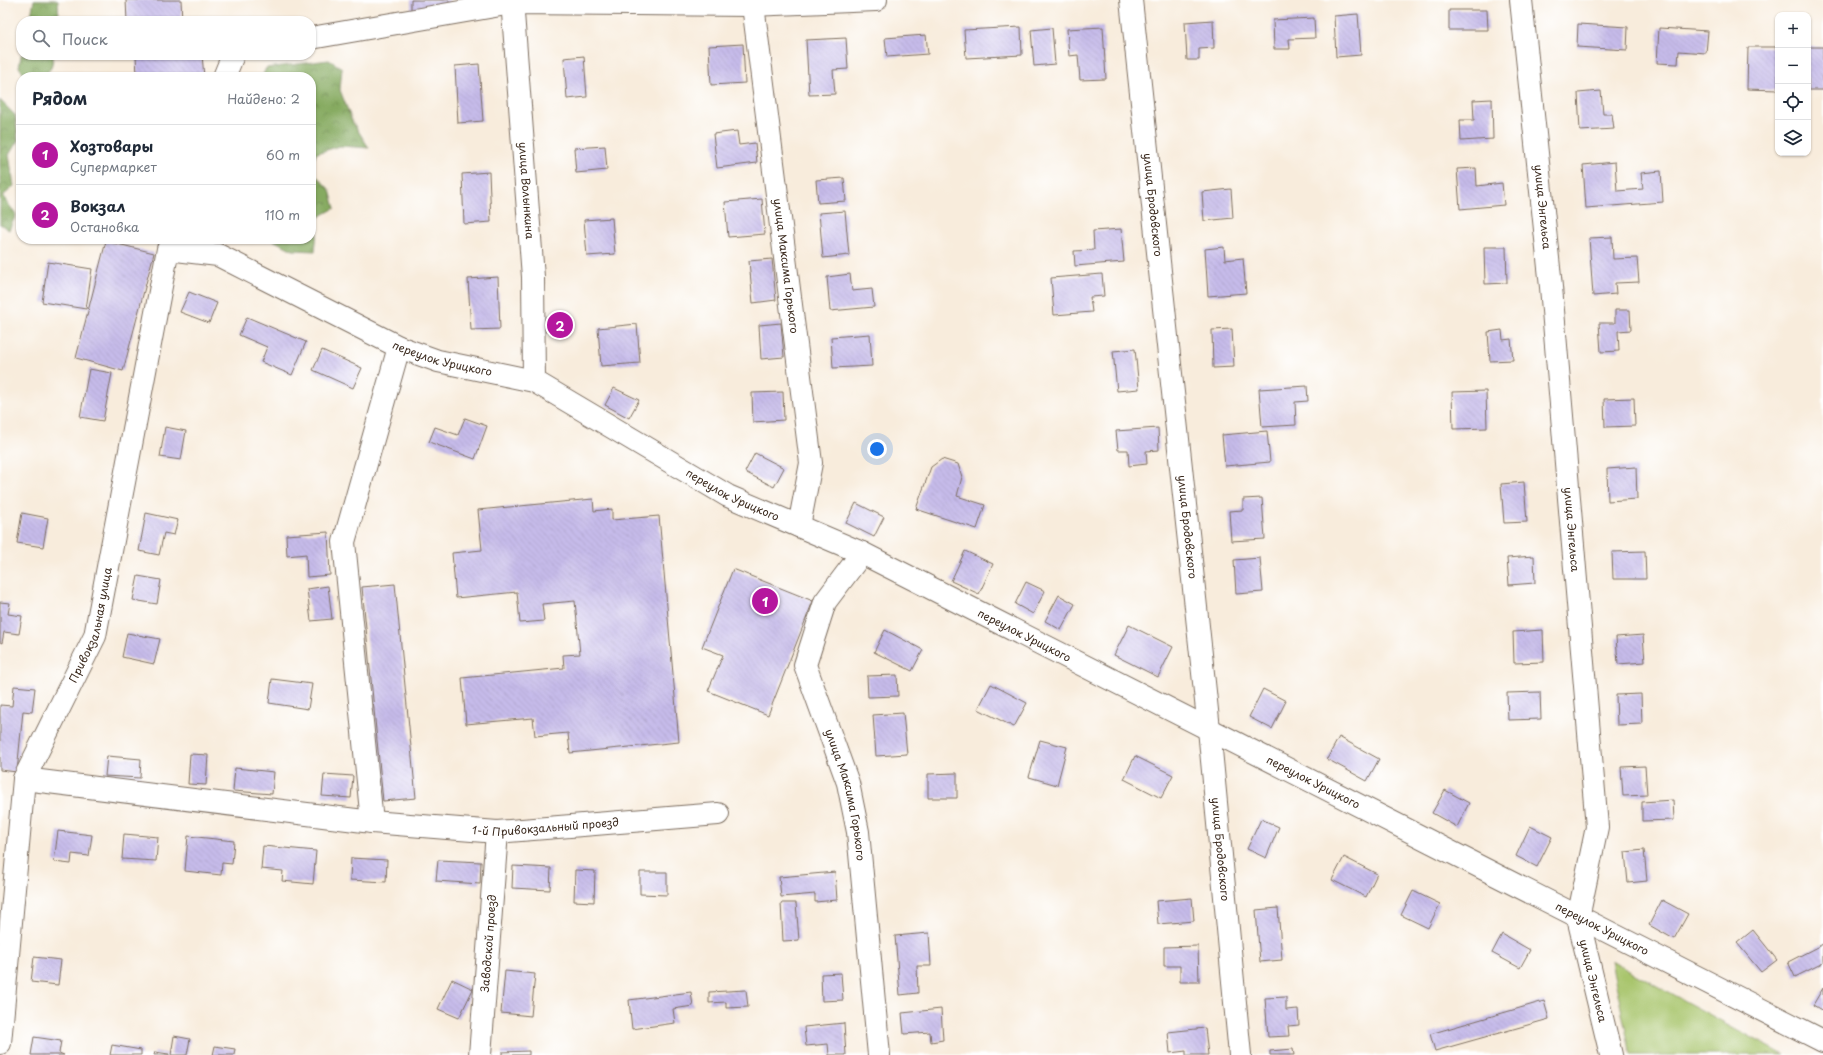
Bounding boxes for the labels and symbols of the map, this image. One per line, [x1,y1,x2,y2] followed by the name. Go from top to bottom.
[515,141,539,240] street label: улица Волынкина
[1139,152,1167,257] street label: улица Бродовского
[1530,164,1556,250] street label: улица Энгельса
[770,197,804,334] street label: улица Максима Горького
[547,310,573,340] pin: 2
[390,336,494,380] street label: переулок Урицкого
[867,439,887,459] your location
[683,464,782,525] street label: переулок Урицкого
[1174,474,1202,580] street label: улица Бродовского
[1560,487,1584,573] street label: улица Энгельса
[64,566,116,685] street label: Привокзальная улица
[752,586,778,616] pin: 1
[975,604,1074,666] street label: переулок Урицкого
[821,726,870,862] street label: улица Максима Горького
[1264,751,1363,813] street label: переулок Урицкого
[1208,797,1234,902] street label: улица Бродовского
[471,813,619,840] street label: 1-й Привокзальный проезд
[476,894,500,993] street label: Заводской проезд
[1553,898,1652,959] street label: переулок Урицкого
[1575,937,1612,1024] street label: улица Энгельса

